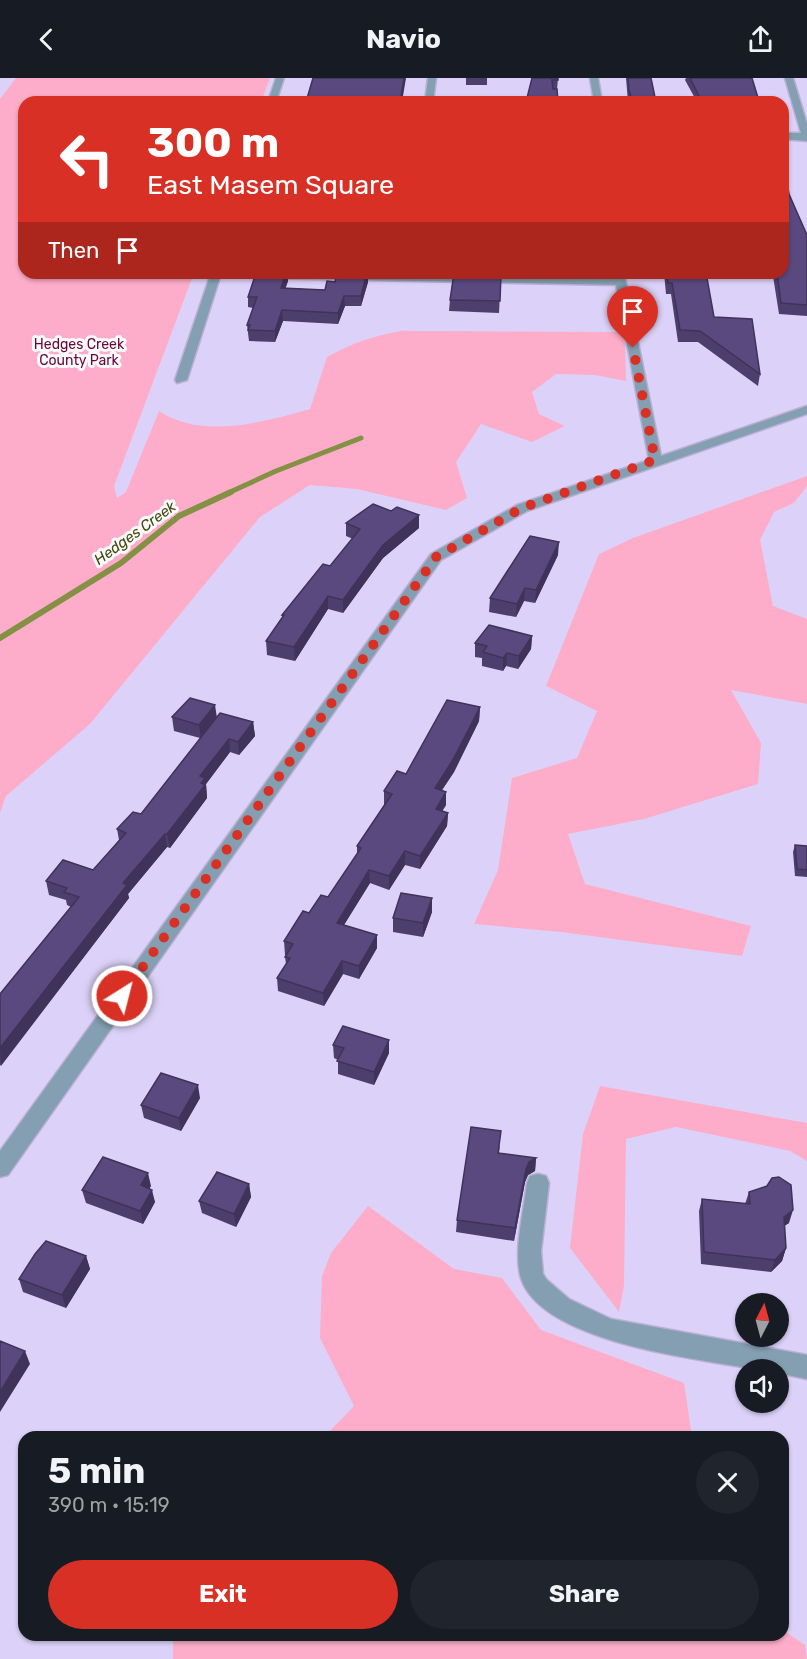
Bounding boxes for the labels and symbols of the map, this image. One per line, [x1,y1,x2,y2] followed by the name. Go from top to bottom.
[607,286,658,348] pin
[34,336,125,369] park label: Hedges Creek County Park
[91,497,180,569] water label: Hedges Creek
[90,964,154,1028] position arrow
[735,1293,789,1347] north arrow

